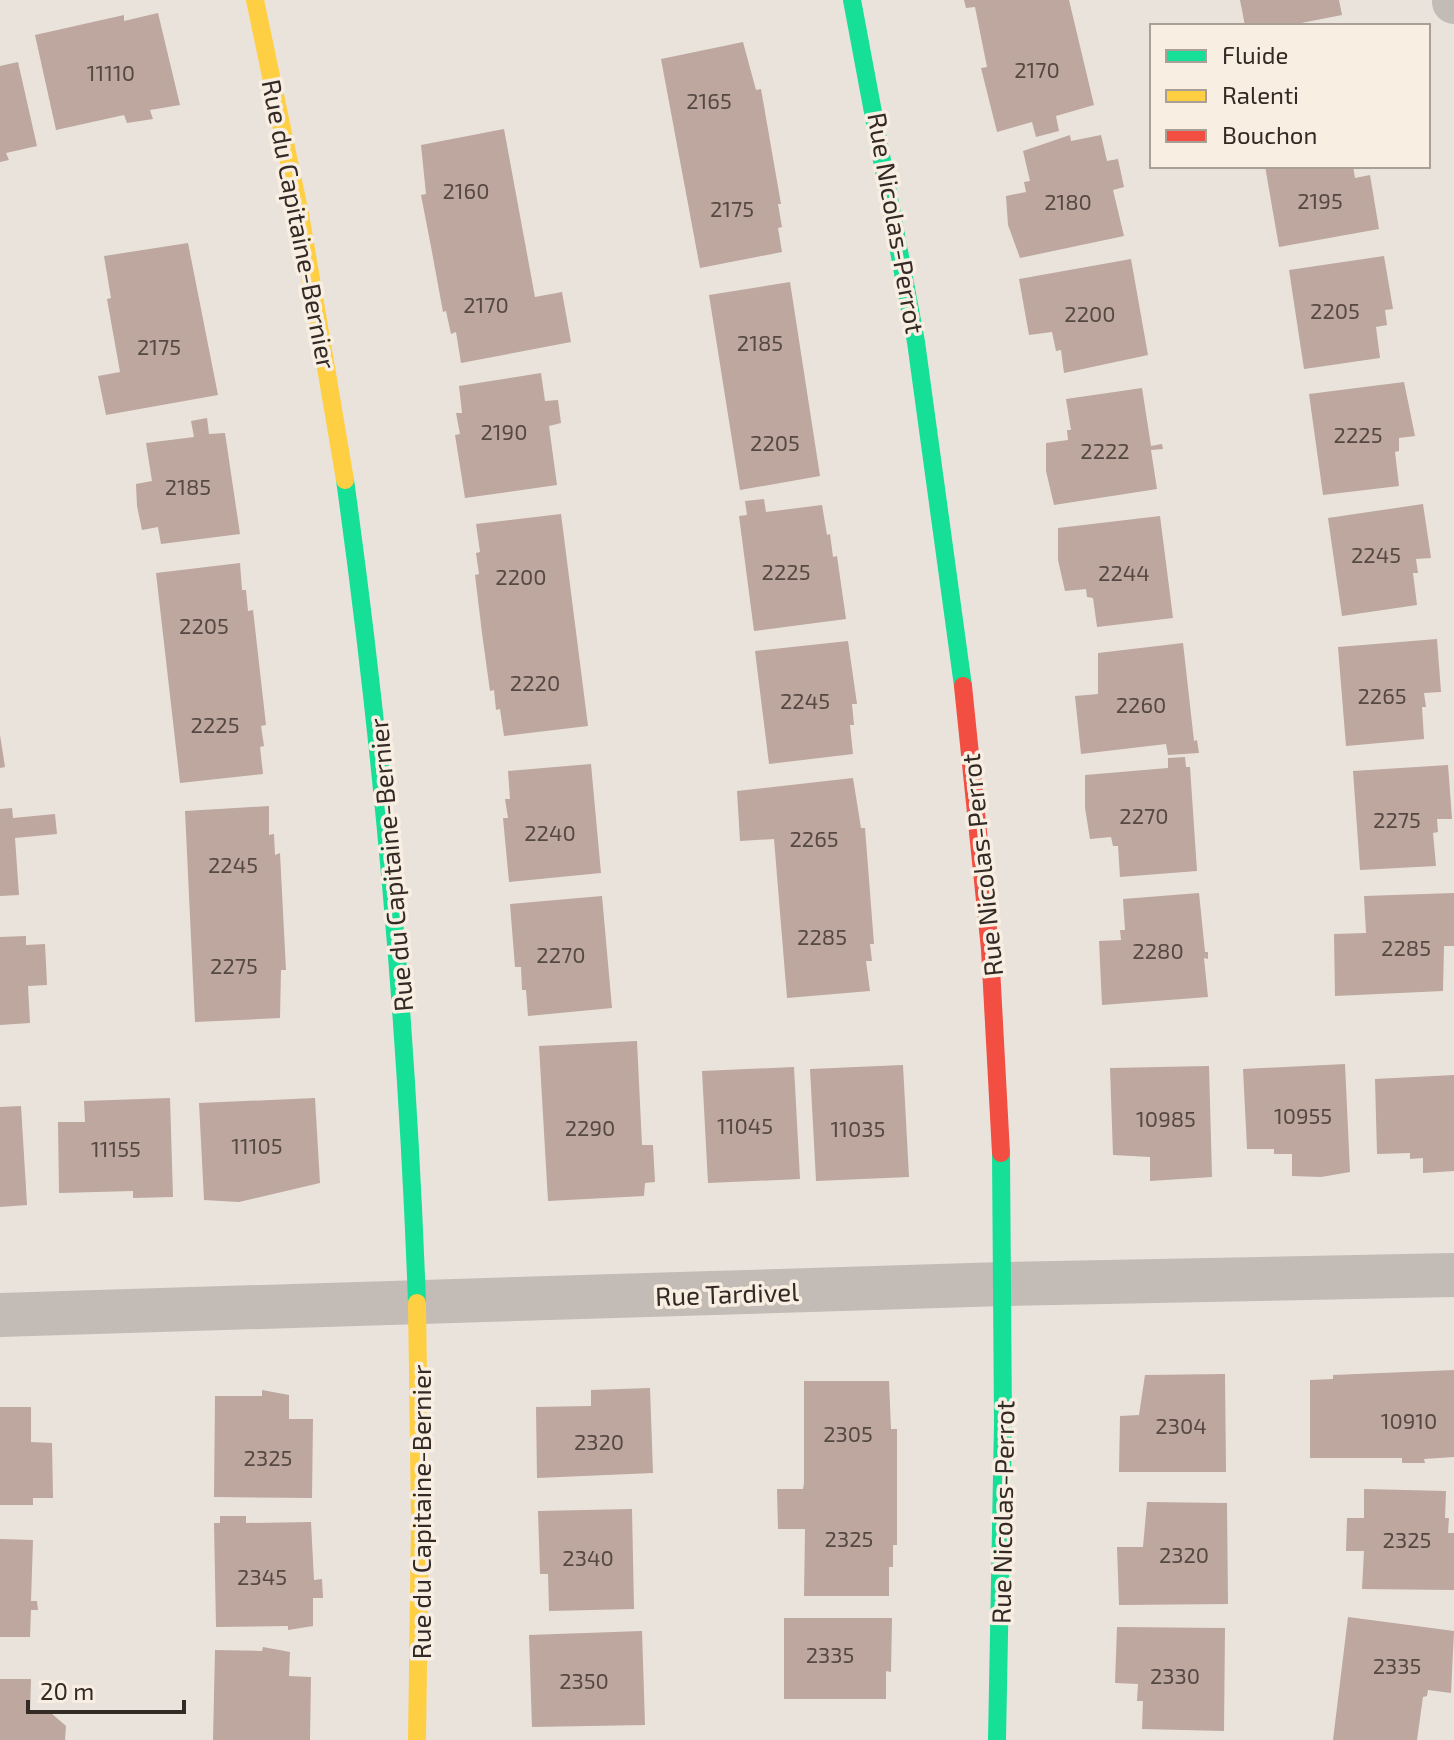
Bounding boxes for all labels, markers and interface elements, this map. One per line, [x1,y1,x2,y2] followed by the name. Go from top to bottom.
[1150,24,1430,168] legend
[1222,40,1288,69] text: Fluide
[1014,56,1060,82] house number: 2170
[87,59,135,85] house number: 11110
[257,76,343,372] street label: Rue du Capitaine-Bernier
[1222,80,1299,109] text: Ralenti
[686,87,732,113] house number: 2165
[862,110,932,336] street label: Rue Nicolas-Perrot
[1222,120,1317,149] text: Bouchon
[443,177,489,203] house number: 2160
[1297,187,1343,213] house number: 2195
[1044,188,1092,214] house number: 2180
[710,195,754,221] house number: 2175
[463,291,509,317] house number: 2170
[1310,297,1360,323] house number: 2205
[1064,300,1116,326] house number: 2200
[737,329,783,355] house number: 2185
[137,333,181,359] house number: 2175
[481,418,527,444] house number: 2190
[1334,421,1382,447] house number: 2225
[750,429,800,455] house number: 2205
[1080,437,1130,463] house number: 2222
[165,473,211,499] house number: 2185
[1351,541,1401,567] house number: 2245
[762,558,810,584] house number: 2225
[1098,559,1150,585] house number: 2244
[495,563,547,589] house number: 2200
[179,612,229,638] house number: 2205
[510,669,560,695] house number: 2220
[1357,682,1407,708] house number: 2265
[780,687,830,713] house number: 2245
[1116,691,1166,717] house number: 2260
[191,711,239,737] house number: 2225
[362,717,418,1013] street label: Rue du Capitaine-Bernier
[954,752,1008,978] street label: Rue Nicolas-Perrot
[1119,802,1169,828] house number: 2270
[1373,806,1421,832] house number: 2275
[524,819,576,845] house number: 2240
[789,825,839,851] house number: 2265
[208,851,258,877] house number: 2245
[797,923,847,949] house number: 2285
[1381,934,1431,960] house number: 2285
[1132,937,1184,963] house number: 2280
[536,941,586,967] house number: 2270
[210,952,258,978] house number: 2275
[1274,1102,1332,1128] house number: 10955
[1136,1105,1196,1131] house number: 10985
[717,1112,773,1138] house number: 11045
[565,1114,615,1140] house number: 2290
[831,1115,885,1141] house number: 11035
[231,1132,283,1158] house number: 11105
[91,1135,141,1161] house number: 11155
[655,1275,800,1311] street label: Rue Tardivel
[405,1365,436,1659] street label: Rue du Capitaine-Bernier
[985,1400,1019,1624] street label: Rue Nicolas-Perrot
[1381,1407,1437,1433] house number: 10910
[1155,1412,1207,1438] house number: 2304
[823,1420,873,1446] house number: 2305
[574,1428,624,1454] house number: 2320
[244,1444,292,1470] house number: 2325
[825,1525,873,1551] house number: 2325
[1383,1526,1431,1552] house number: 2325
[1159,1541,1209,1567] house number: 2320
[562,1544,614,1570] house number: 2340
[237,1563,287,1589] house number: 2345
[806,1641,854,1667] house number: 2335
[1373,1652,1421,1678] house number: 2335
[1150,1662,1200,1688] house number: 2330
[28,1664,184,1714] scale bar
[559,1667,609,1693] house number: 2350
[40,1676,94,1705] text: 20 m

